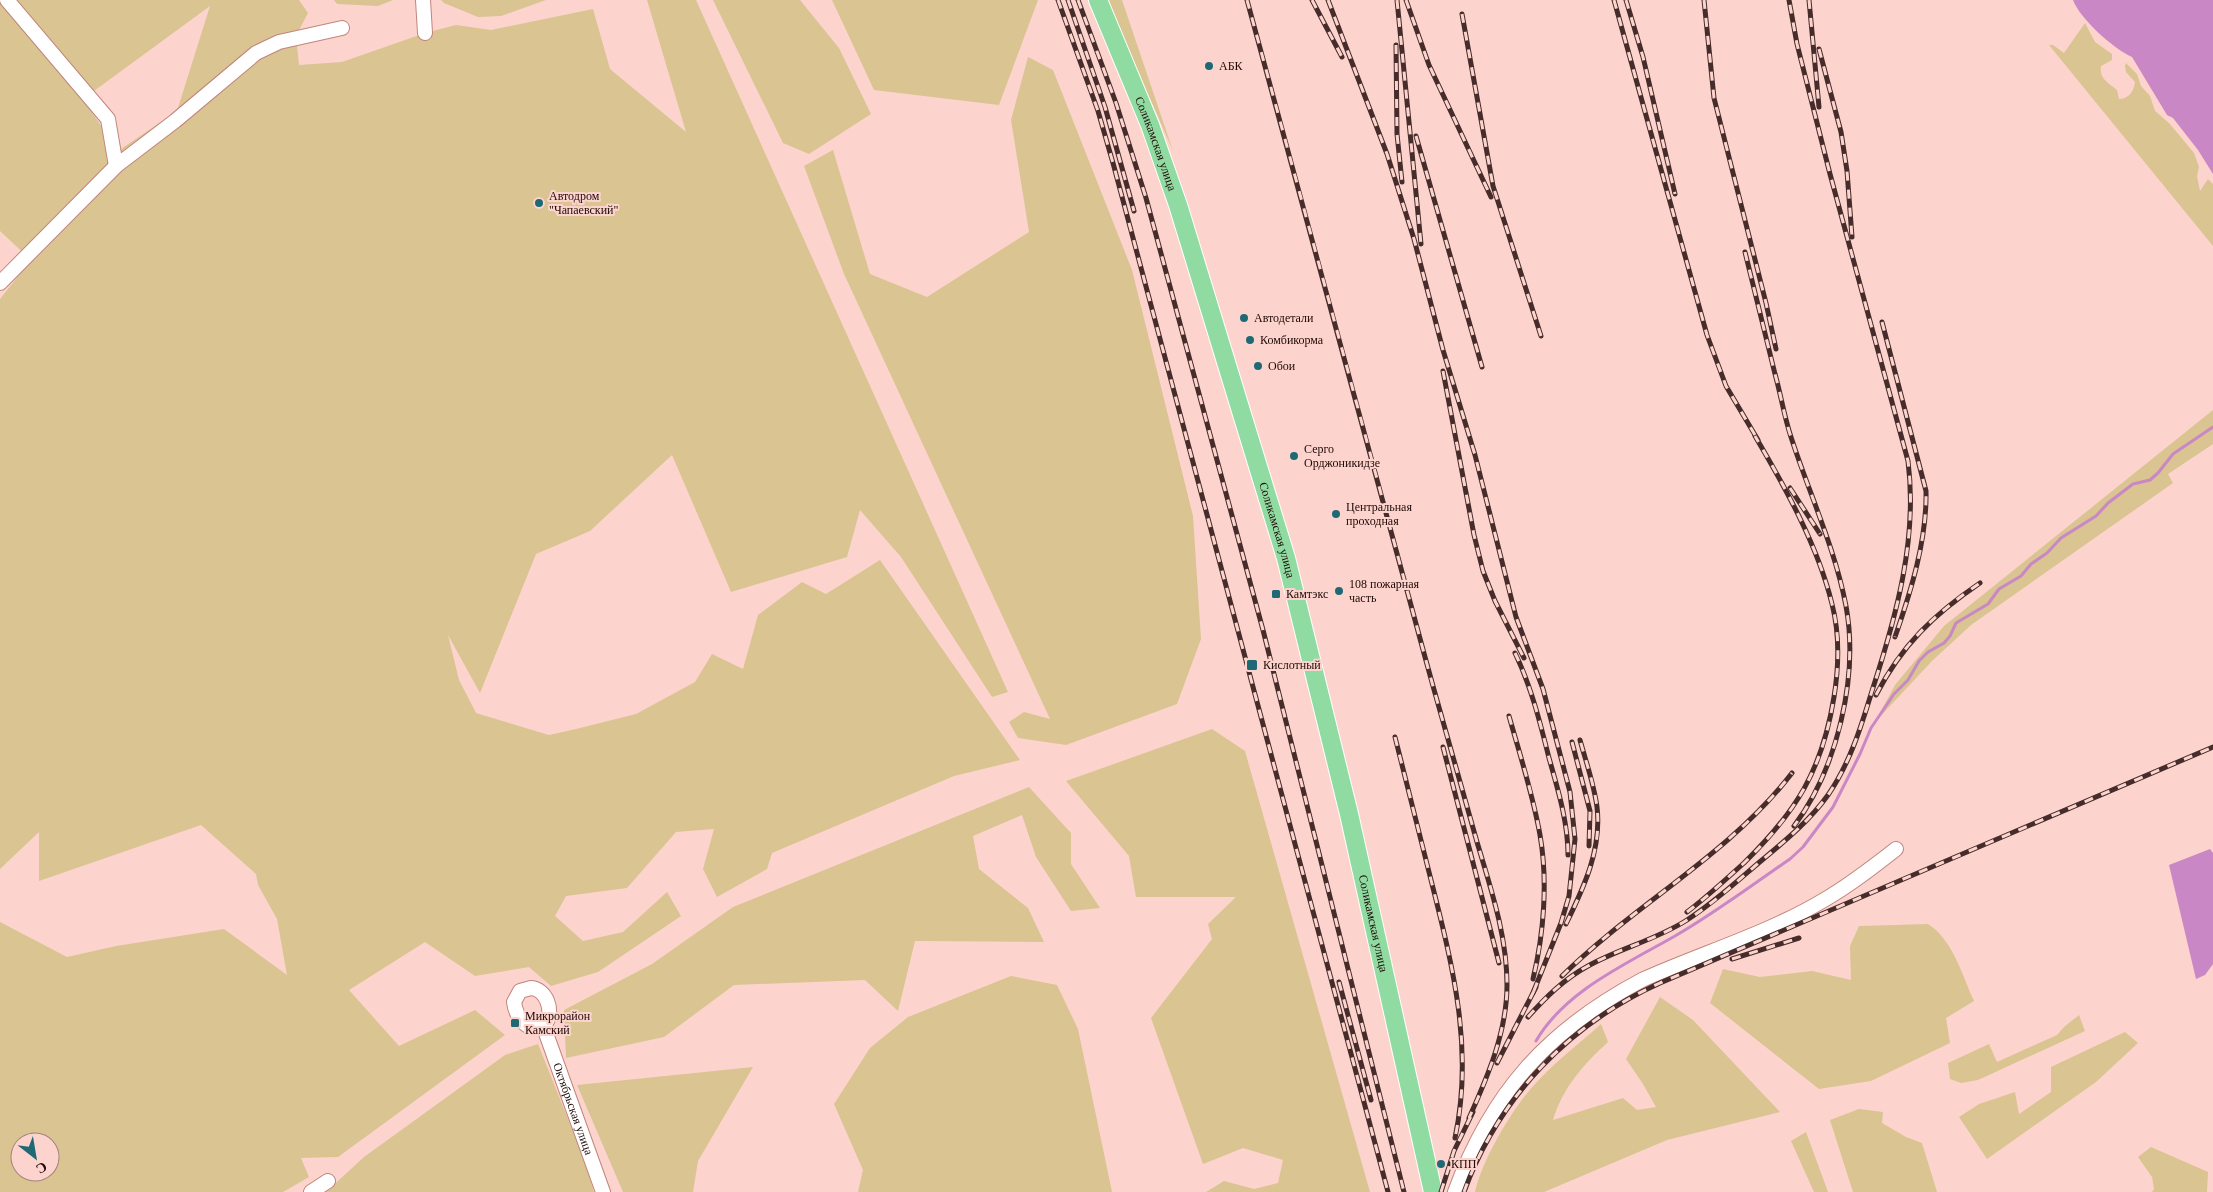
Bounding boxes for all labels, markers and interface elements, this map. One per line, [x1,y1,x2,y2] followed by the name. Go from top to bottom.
[1219,59,1244,73] place label: АБК
[1203,60,1215,72] marker: АБК
[1132,95,1180,193] street label: Соликамская улица
[549,189,619,217] place label: Автодром "Чапаевский"
[533,197,545,209] marker: Автодром "Чапаевский"
[1254,311,1314,325] place label: Автодетали
[1238,312,1250,324] marker: Автодетали
[1260,333,1324,347] place label: Комбикорма
[1244,334,1256,346] marker: Комбикорма
[1268,359,1296,373] place label: Обои
[1252,360,1264,372] marker: Обои
[1304,442,1380,470] place label: Серго Орджоникидзе
[1288,450,1300,462] marker: Серго Орджоникидзе
[1256,480,1298,580] street label: Соликамская улица
[1346,500,1412,528] place label: Центральная проходная
[1330,508,1342,520] marker: Центральная проходная
[1349,577,1419,605] place label: 108 пожарная часть
[1333,585,1345,597] marker: 108 пожарная часть
[1286,587,1328,601] place label: Камтэкс
[1270,588,1282,600] marker: Камтэкс
[1245,658,1259,672] marker: Кислотный
[1263,658,1321,672] place label: Кислотный
[1356,873,1391,974] street label: Соликамская улица
[525,1009,591,1037] place label: Микрорайон Камский
[509,1017,521,1029] marker: Микрорайон Камский
[550,1061,596,1157] street label: Октябрьская улица
[10,1132,60,1182] north arrow
[1451,1157,1477,1171] place label: КПП
[1435,1158,1447,1170] marker: КПП
[33,1159,50,1177] text: С

